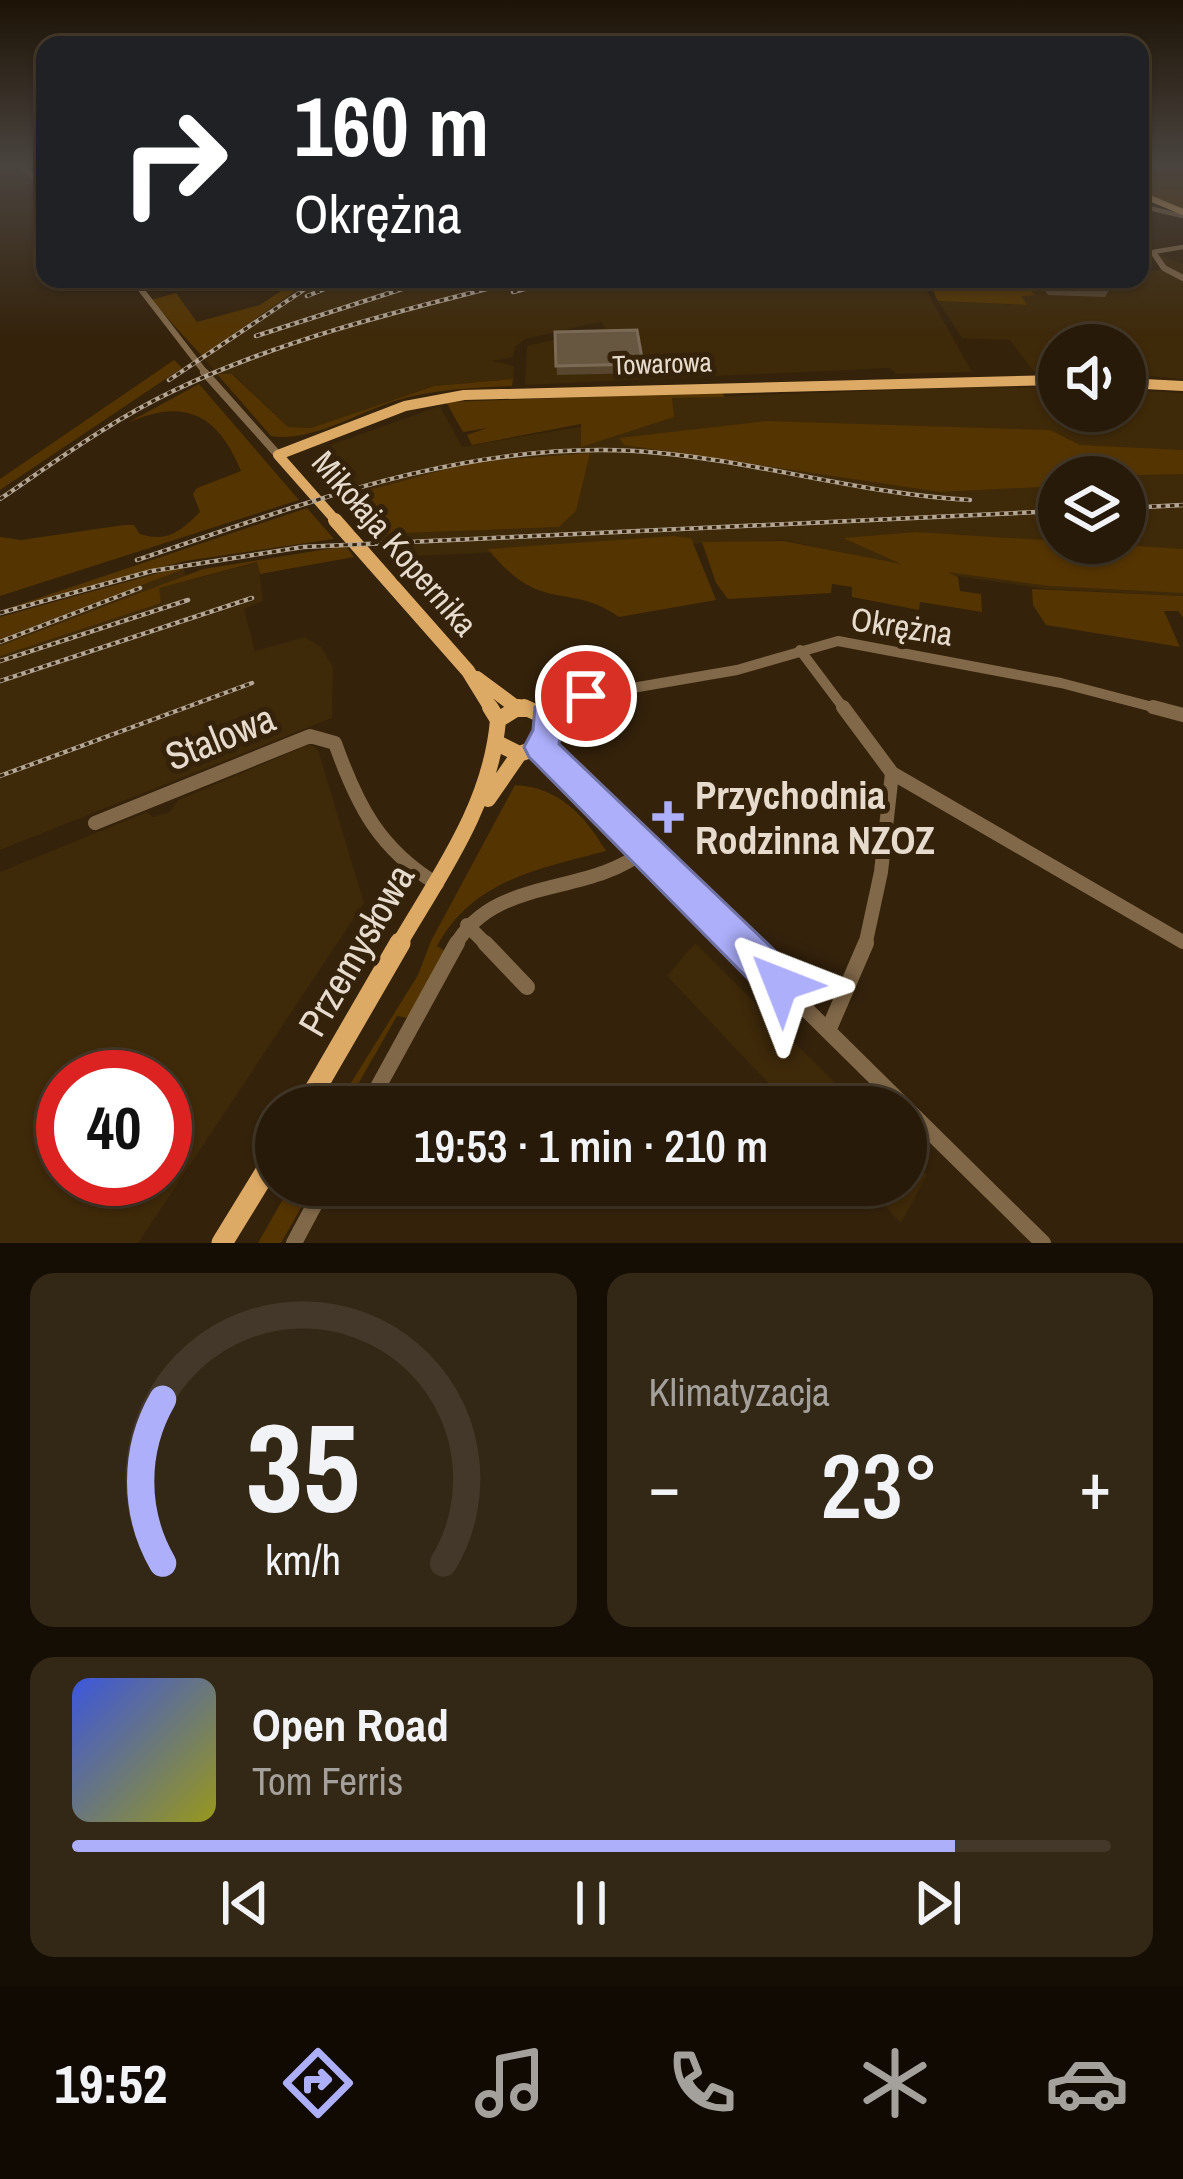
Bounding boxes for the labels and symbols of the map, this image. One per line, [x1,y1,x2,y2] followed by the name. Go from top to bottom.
[612,343,712,383] street label: Towarowa
[302,441,488,645] street label: Mikołaja Kopernika
[848,596,956,656] street label: Okrężna
[535,645,637,747] pin
[158,692,283,782] street label: Stalowa
[695,769,935,866] place label: Przychodnia Rodzinna NZOZ
[652,801,684,833] marker: Przychodnia Rodzinna NZOZ
[286,854,426,1045] street label: Przemysłowa
[718,921,844,1047] position arrow
[36,1050,192,1206] speed limit sign: 40

